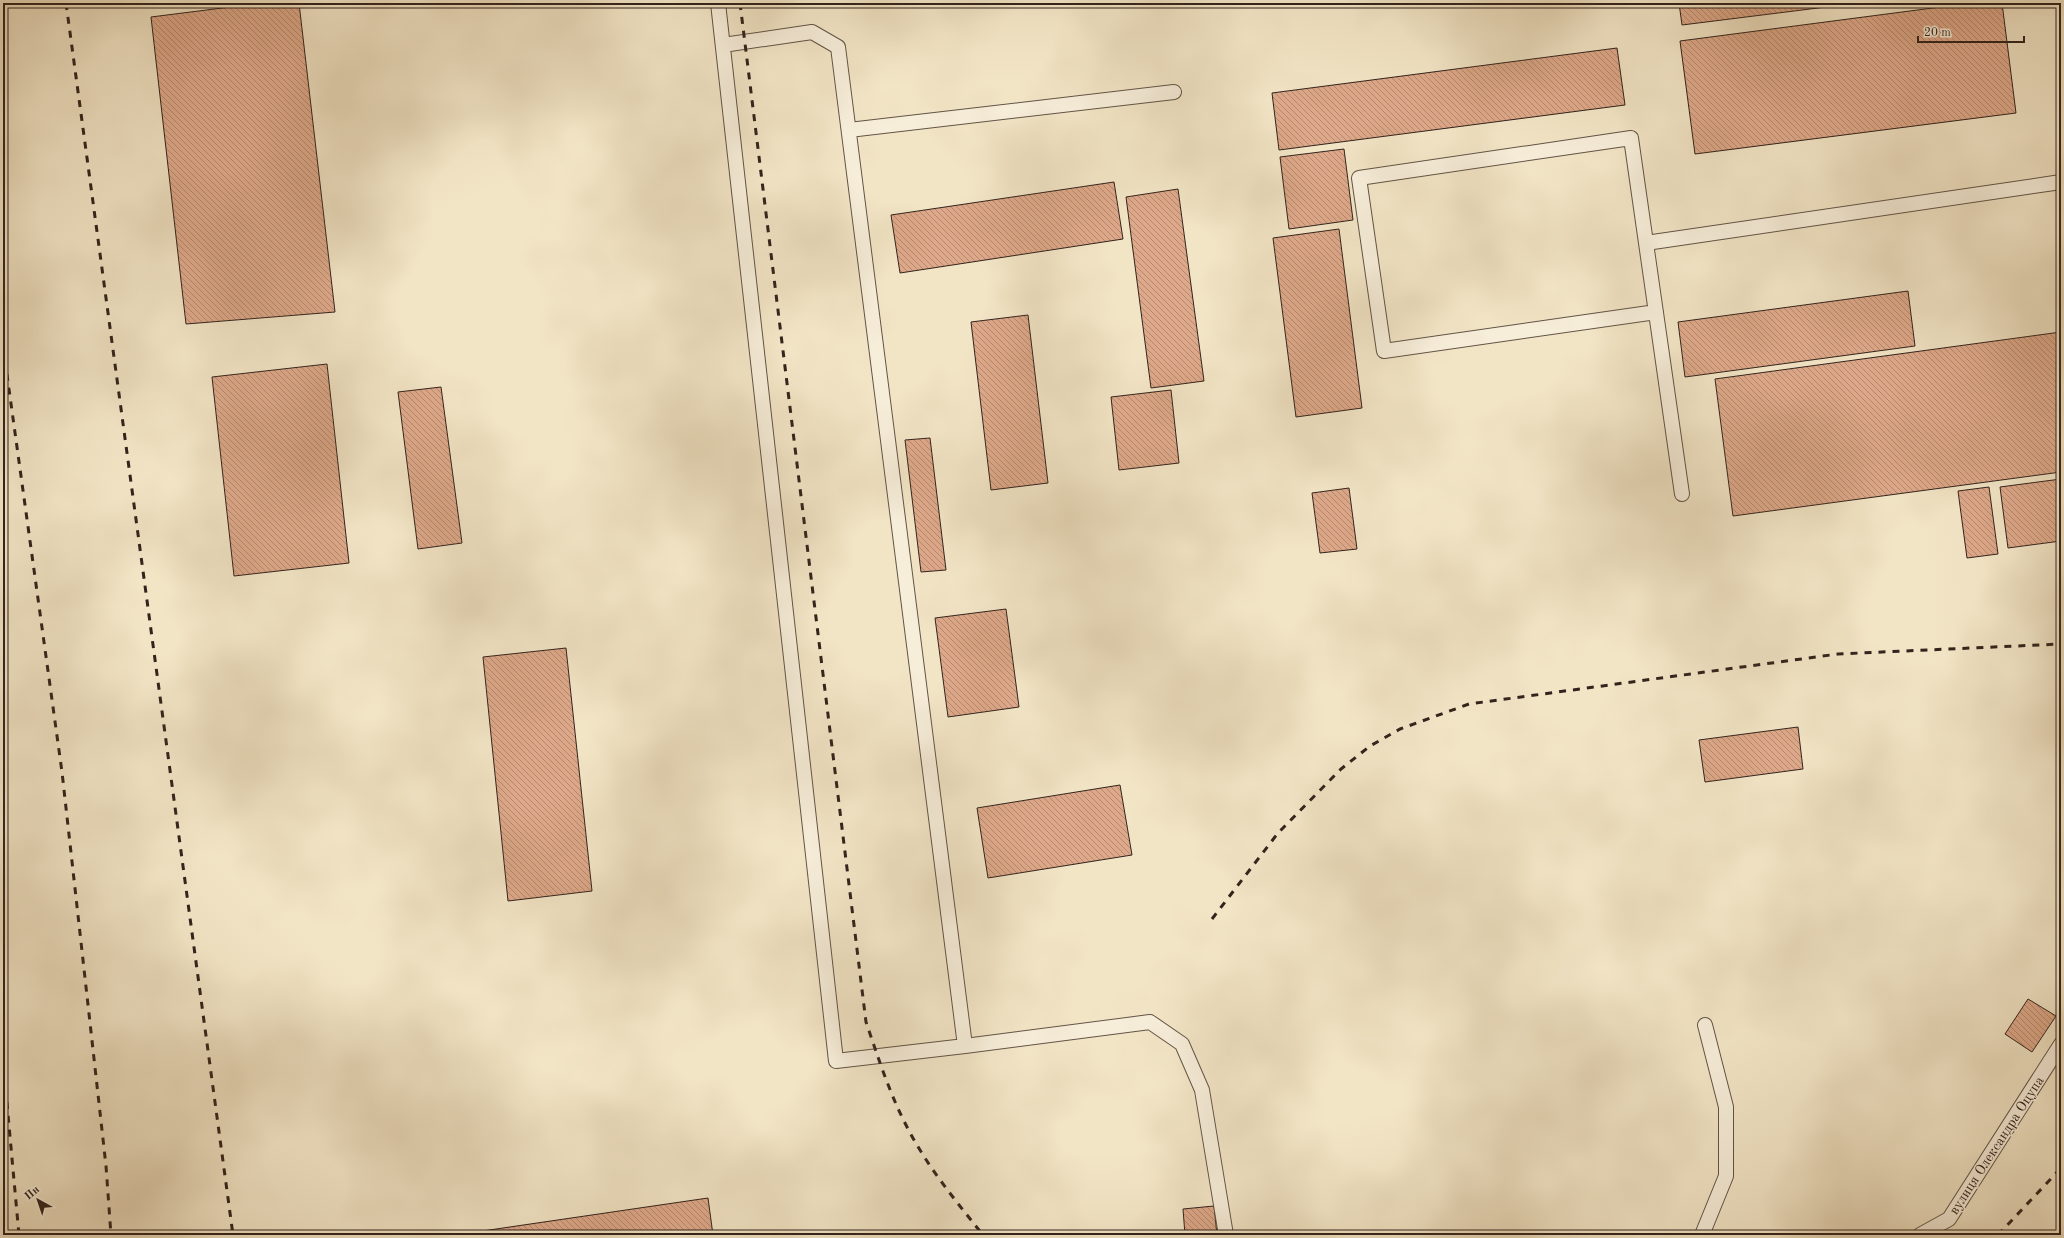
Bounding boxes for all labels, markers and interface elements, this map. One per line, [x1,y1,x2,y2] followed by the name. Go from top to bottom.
[1918,18,2024,44] scale bar
[1924,27,1951,39] text: 20 m
[1947,1074,2047,1217] street label: вулиця Олександра Оцупа
[18,1180,58,1220] north arrow
[23,1184,42,1203] text: Пн

